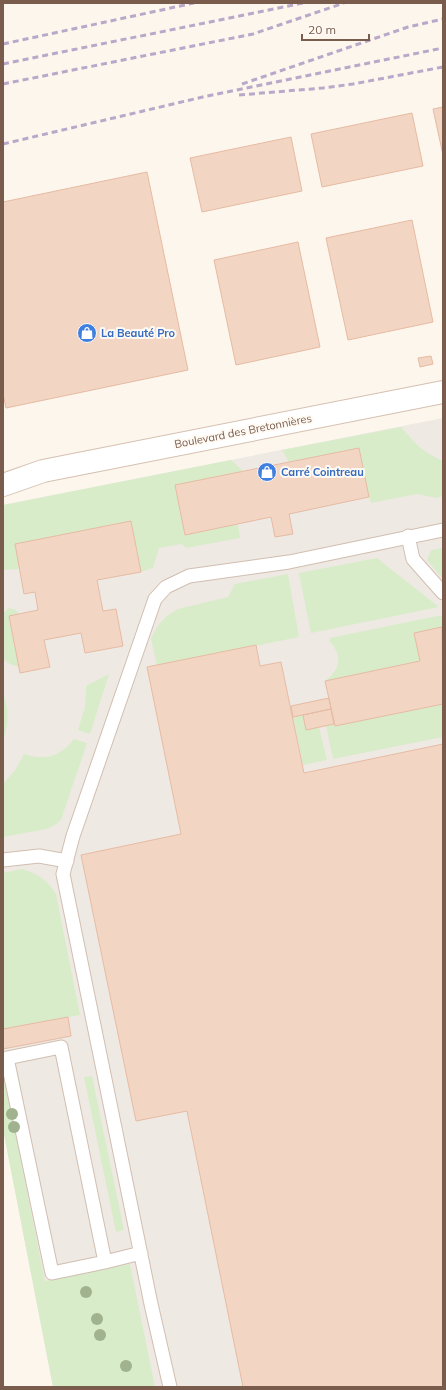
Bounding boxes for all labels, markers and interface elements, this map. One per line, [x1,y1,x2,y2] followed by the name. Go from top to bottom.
[302,16,369,42] scale bar
[308,22,336,37] text: 20 m
[76,322,98,344] shop icon: La Beauté Pro
[101,326,176,340] place label: La Beauté Pro
[173,411,313,451] street label: Boulevard des Bretonnières
[256,461,278,483] shop icon: Carré Cointreau
[281,465,364,479] place label: Carré Cointreau

